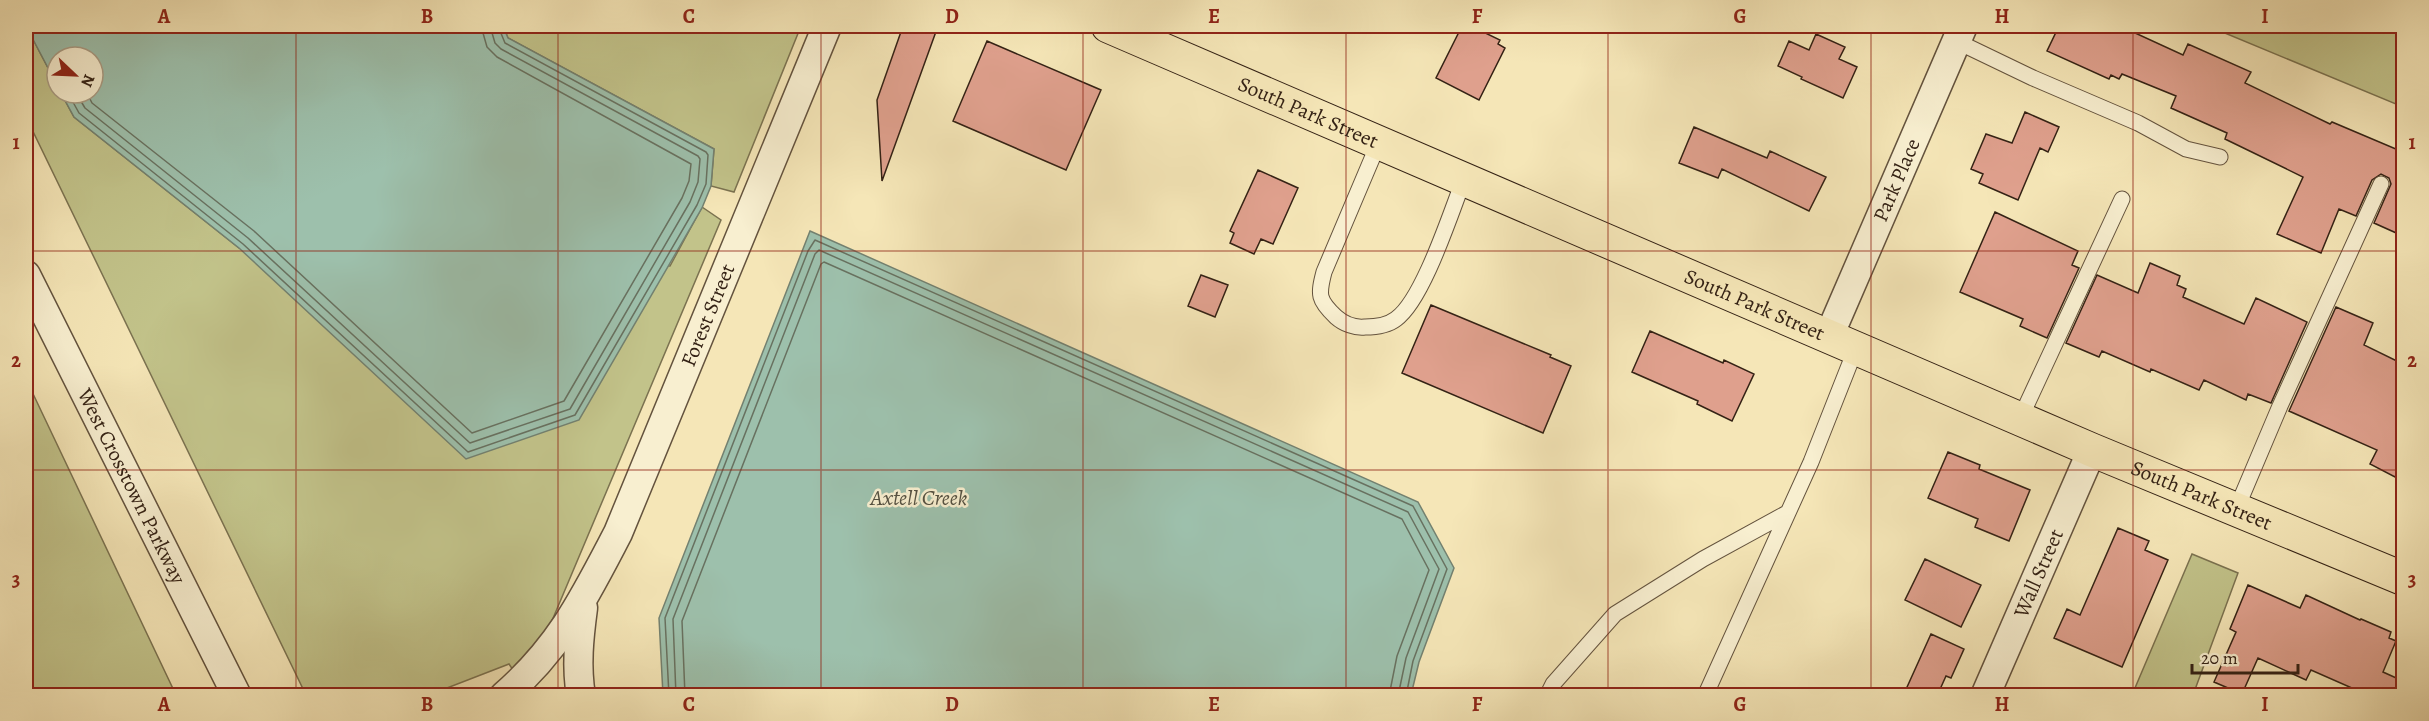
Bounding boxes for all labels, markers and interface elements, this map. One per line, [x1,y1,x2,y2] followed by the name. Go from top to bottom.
[157,3,171,30] text: A
[421,3,433,30] text: B
[683,3,695,30] text: C
[945,3,959,30] text: D
[1208,3,1220,30] text: E
[1472,3,1483,30] text: F
[1733,3,1747,30] text: G
[1995,3,2010,30] text: H
[2261,3,2269,30] text: I
[45,45,105,105] north arrow
[1234,70,1383,155] street label: South Park Street
[75,71,100,90] text: N
[12,129,20,156] text: 1
[2408,129,2416,156] text: 1
[1866,134,1927,226] street label: Park Place
[674,259,742,371] street label: Forest Street
[1680,262,1829,347] street label: South Park Street
[11,347,21,374] text: 2
[2407,347,2417,374] text: 2
[71,383,193,589] street label: West Crosstown Parkway
[2127,454,2276,537] street label: South Park Street
[870,483,968,513] water label: Axtell Creek
[2006,524,2070,623] street label: Wall Street
[12,566,20,593] text: 3
[2408,566,2416,593] text: 3
[2192,637,2298,675] scale bar
[2201,646,2238,670] text: 20 m
[157,691,171,718] text: A
[421,691,433,718] text: B
[683,691,695,718] text: C
[945,691,959,718] text: D
[1208,691,1220,718] text: E
[1472,691,1483,718] text: F
[1733,691,1747,718] text: G
[1995,691,2010,718] text: H
[2261,691,2269,718] text: I

